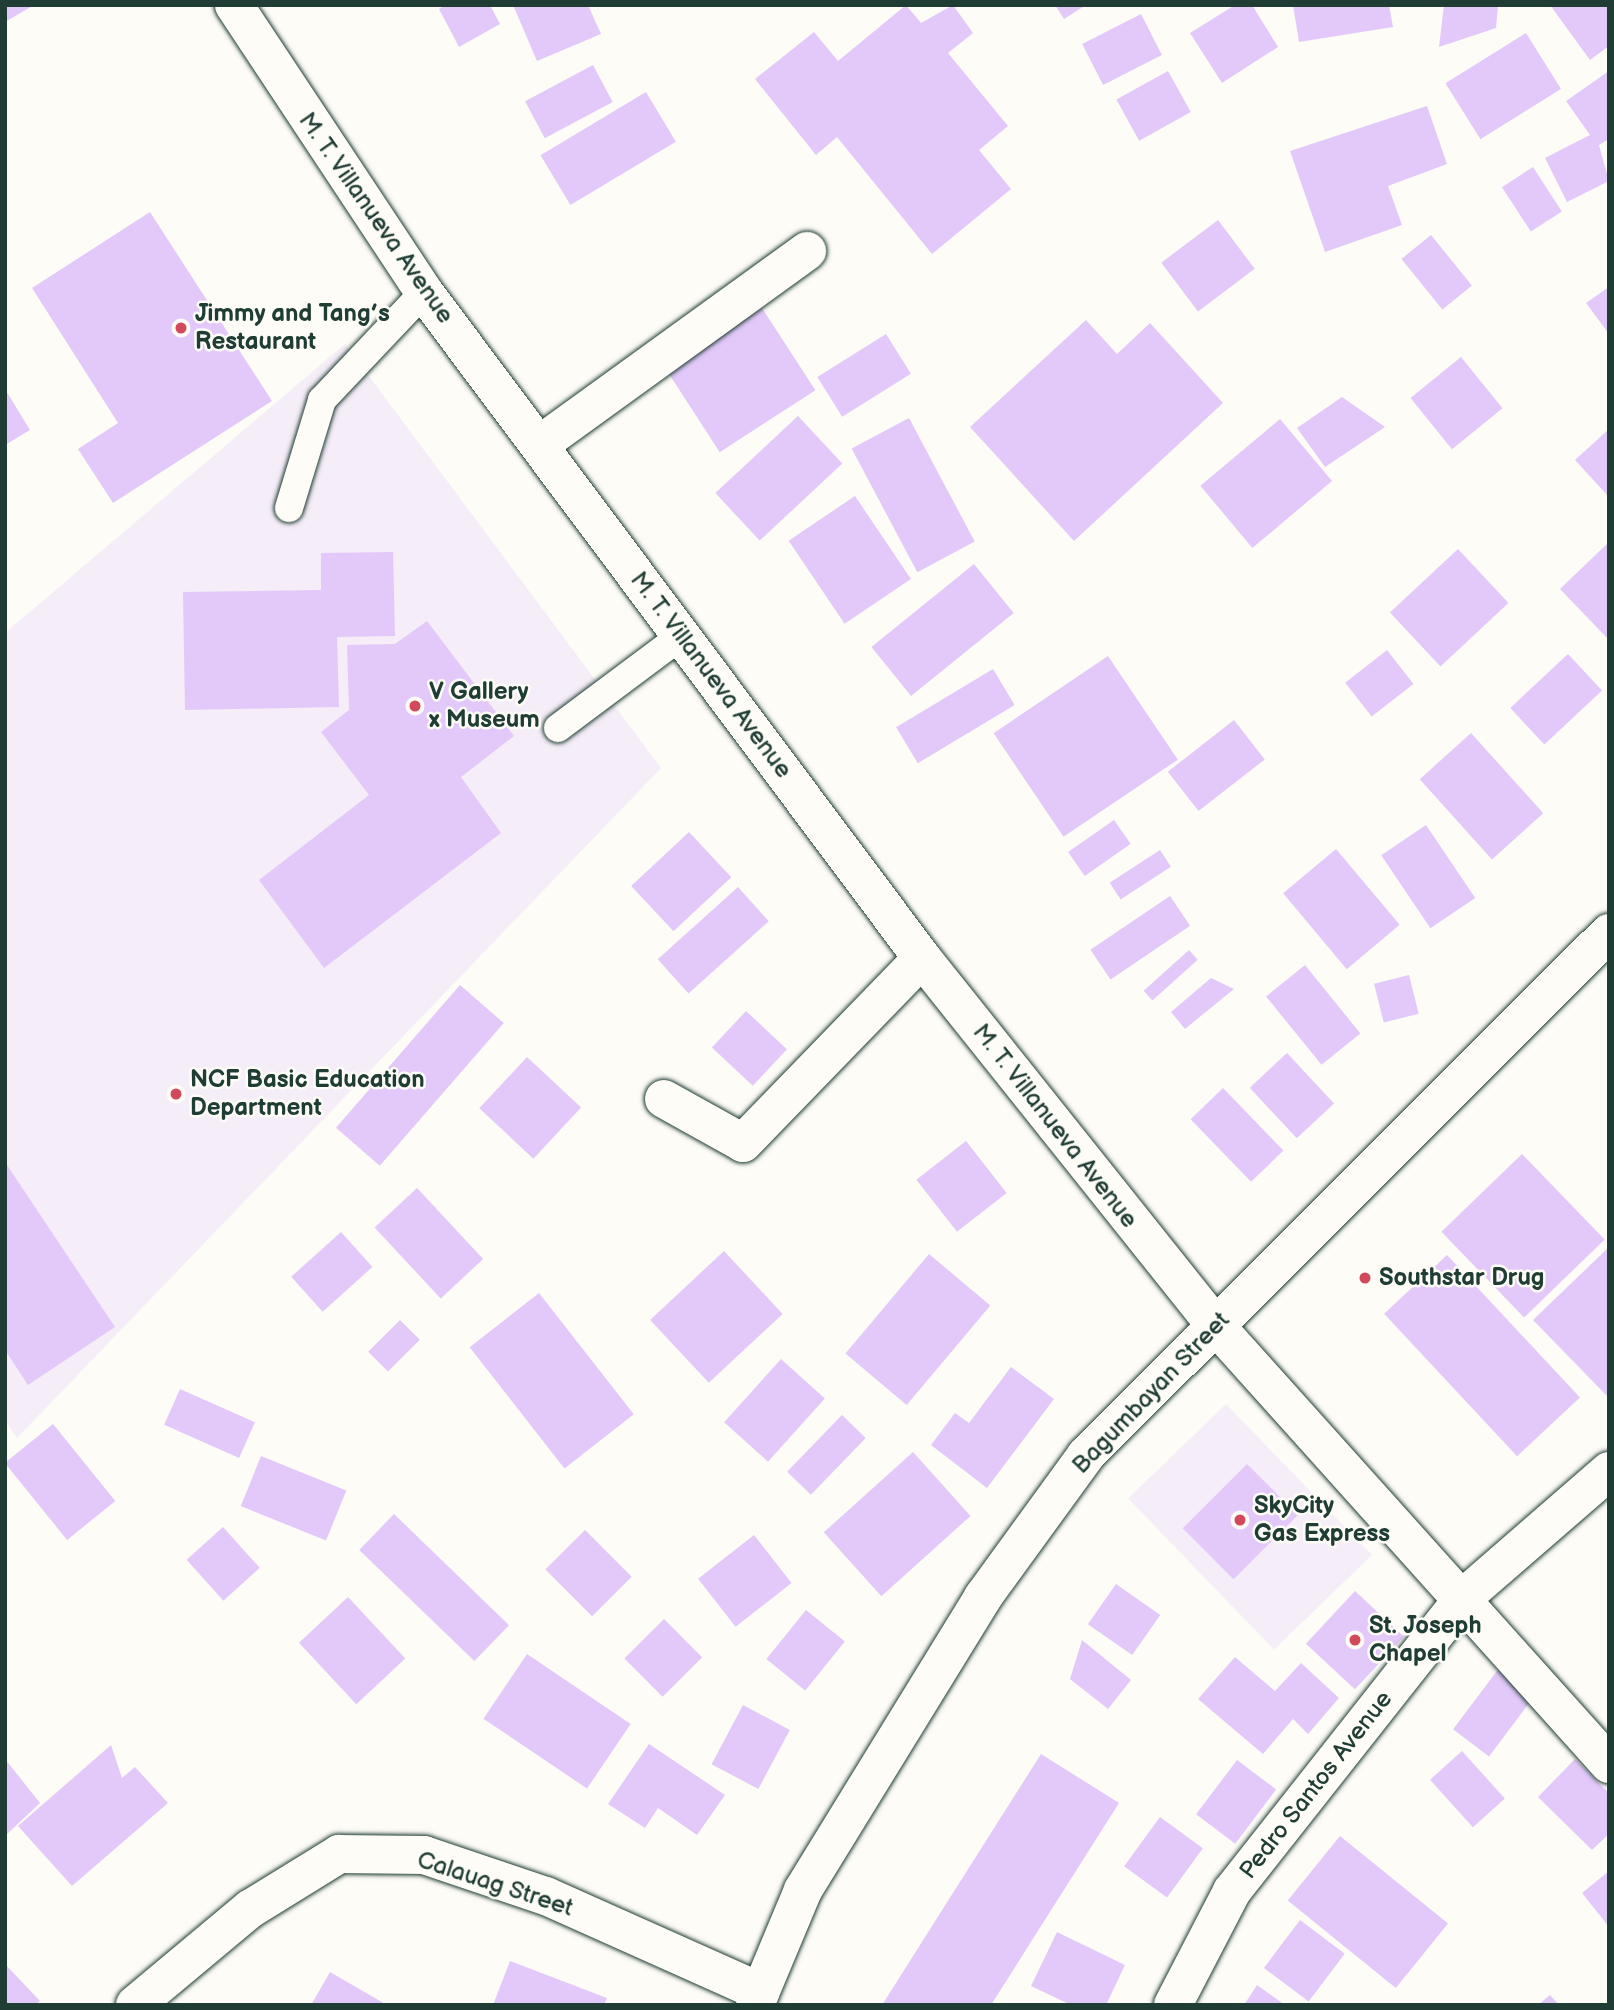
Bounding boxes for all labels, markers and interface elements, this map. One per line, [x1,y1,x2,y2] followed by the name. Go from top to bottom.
[292,106,460,330] street label: M. T. Villanueva Avenue
[195,300,391,356] place label: Jimmy and Tang’s Restaurant
[173,320,189,336] marker: Jimmy and Tang’s Restaurant
[624,566,798,784] street label: M. T. Villanueva Avenue
[429,678,540,734] place label: V Gallery x Museum
[407,698,423,714] marker: V Gallery x Museum
[966,1018,1144,1234] street label: M. T. Villanueva Avenue
[190,1066,425,1122] place label: NCF Basic Education Department
[168,1086,184,1102] marker: NCF Basic Education Department
[1379,1264,1544,1292] place label: Southstar Drug
[1357,1270,1373,1286] marker: Southstar Drug
[1066,1306,1236,1480] street label: Bagumbayan Street
[1254,1492,1390,1548] place label: SkyCity Gas Express
[1232,1512,1248,1528] marker: SkyCity Gas Express
[1369,1612,1481,1668] place label: St. Joseph Chapel
[1347,1632,1363,1648] marker: St. Joseph Chapel
[1233,1685,1399,1885] street label: Pedro Santos Avenue
[413,1845,577,1923] street label: Calauag Street

